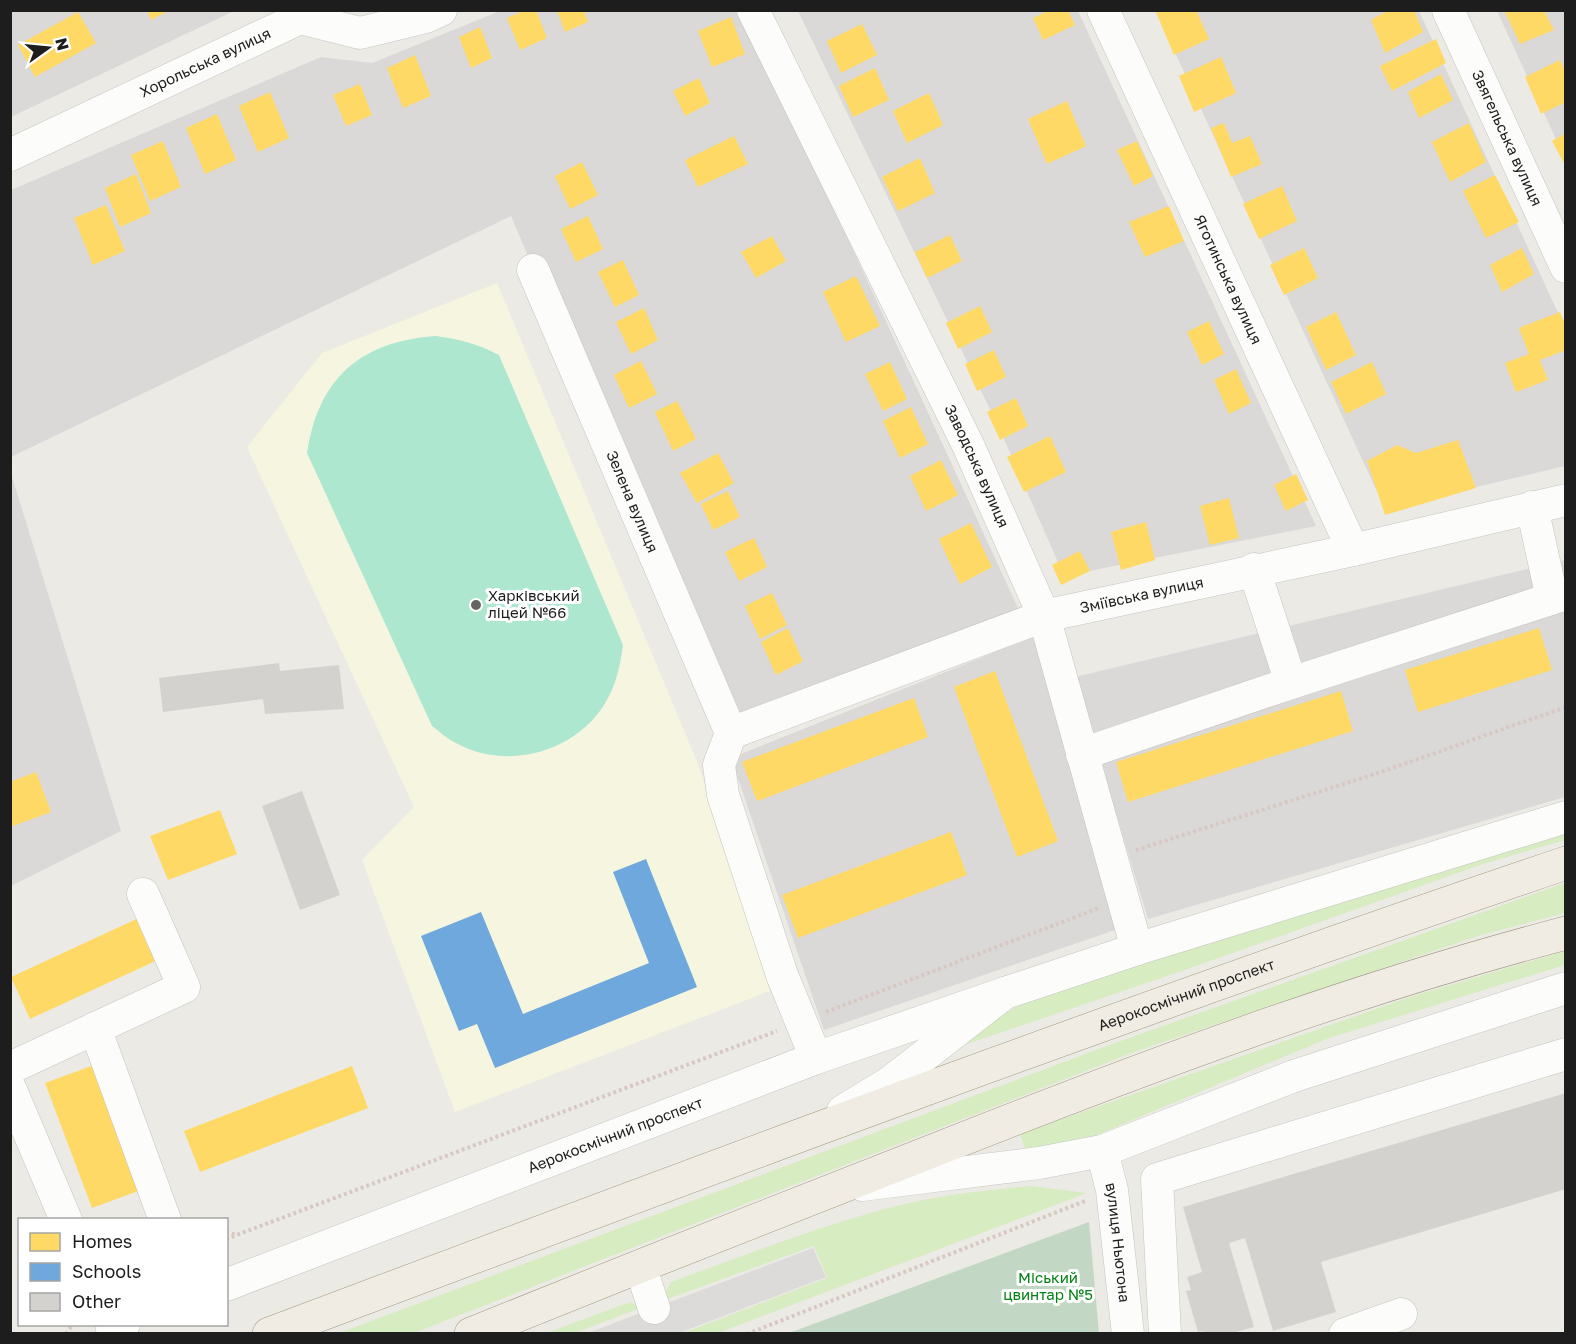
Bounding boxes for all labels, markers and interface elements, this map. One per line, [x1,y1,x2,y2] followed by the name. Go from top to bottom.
[18,18,78,78] north arrow
[137,23,273,100] street label: Хорольська вулиця
[51,36,74,53] text: N
[1469,67,1547,209] street label: Звягельська вулиця
[1191,212,1266,347] street label: Яготинська вулиця
[941,401,1014,530] street label: Заводська вулиця
[603,448,663,555] street label: Зелена вулиця
[1078,572,1205,616] street label: Зміївська вулиця
[488,586,580,621] place label: Харківський ліцей №66
[469,598,483,612] marker: Харківський ліцей №66
[1095,954,1277,1034] street label: Аерокосмічний проспект
[525,1092,705,1176] street label: Аерокосмічний проспект
[1102,1180,1134,1303] street label: вулиця Ньютона
[18,1218,228,1326] legend
[72,1230,132,1252] text: Homes
[72,1260,141,1282] text: Schools
[1003,1268,1093,1303] park label: Міський цвинтар №5
[72,1290,121,1312] text: Other

